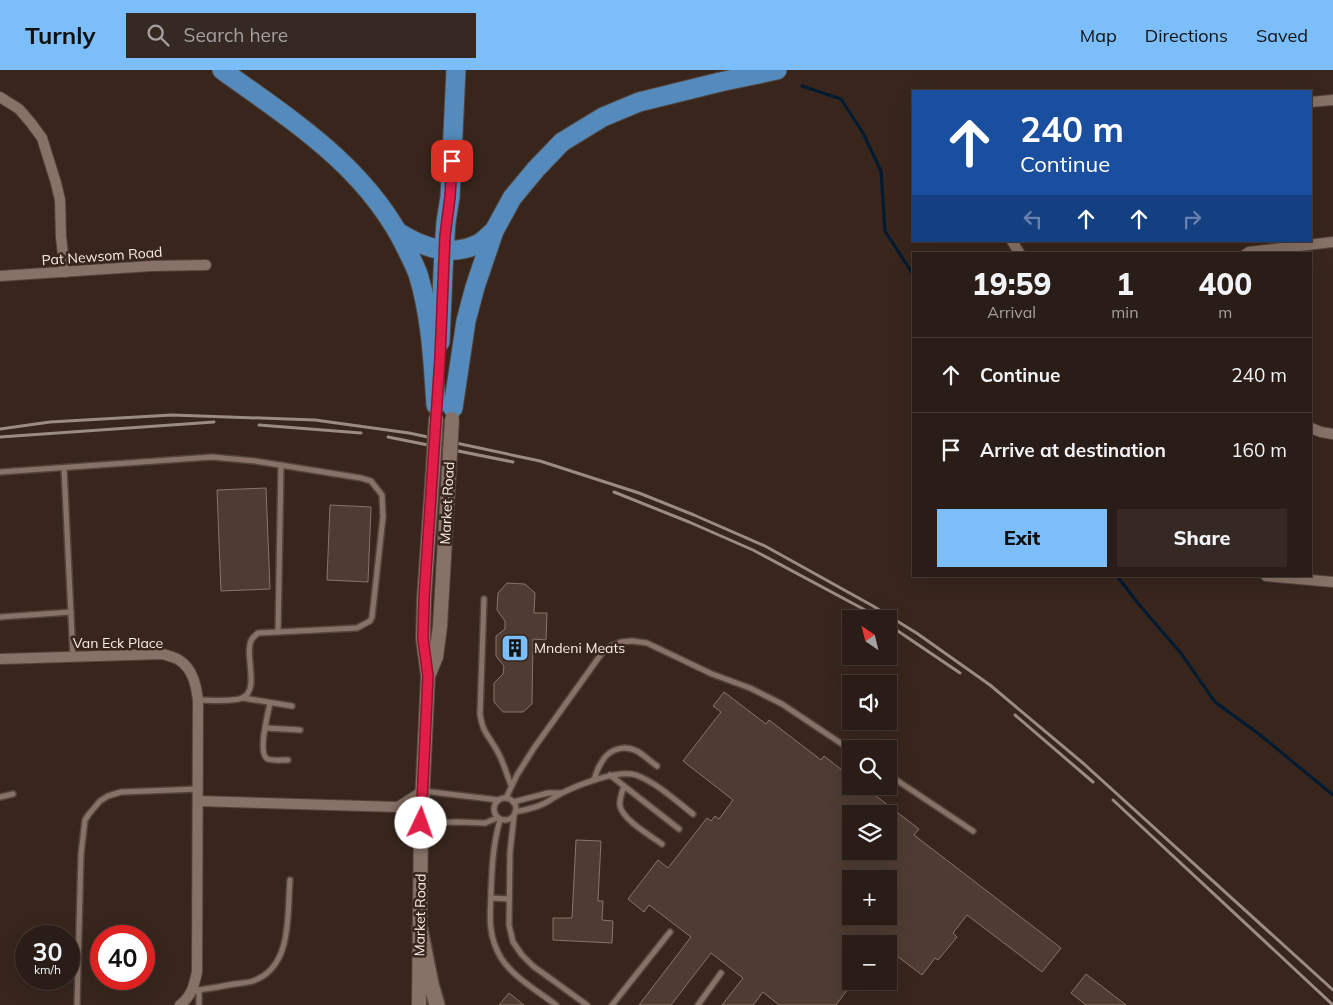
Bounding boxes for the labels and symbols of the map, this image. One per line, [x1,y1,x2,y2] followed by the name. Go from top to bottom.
[431,140,473,182] pin
[41,243,163,269] street label: Pat Newsom Road
[436,461,458,545] street label: Market Road
[842,610,898,665] north arrow
[500,633,530,663] building icon: Mndeni Meats
[73,634,163,652] street label: Van Eck Place
[534,639,625,657] place label: Mndeni Meats
[394,796,446,848] position arrow
[410,873,430,957] street label: Market Road
[90,925,155,990] speed limit sign: 40

